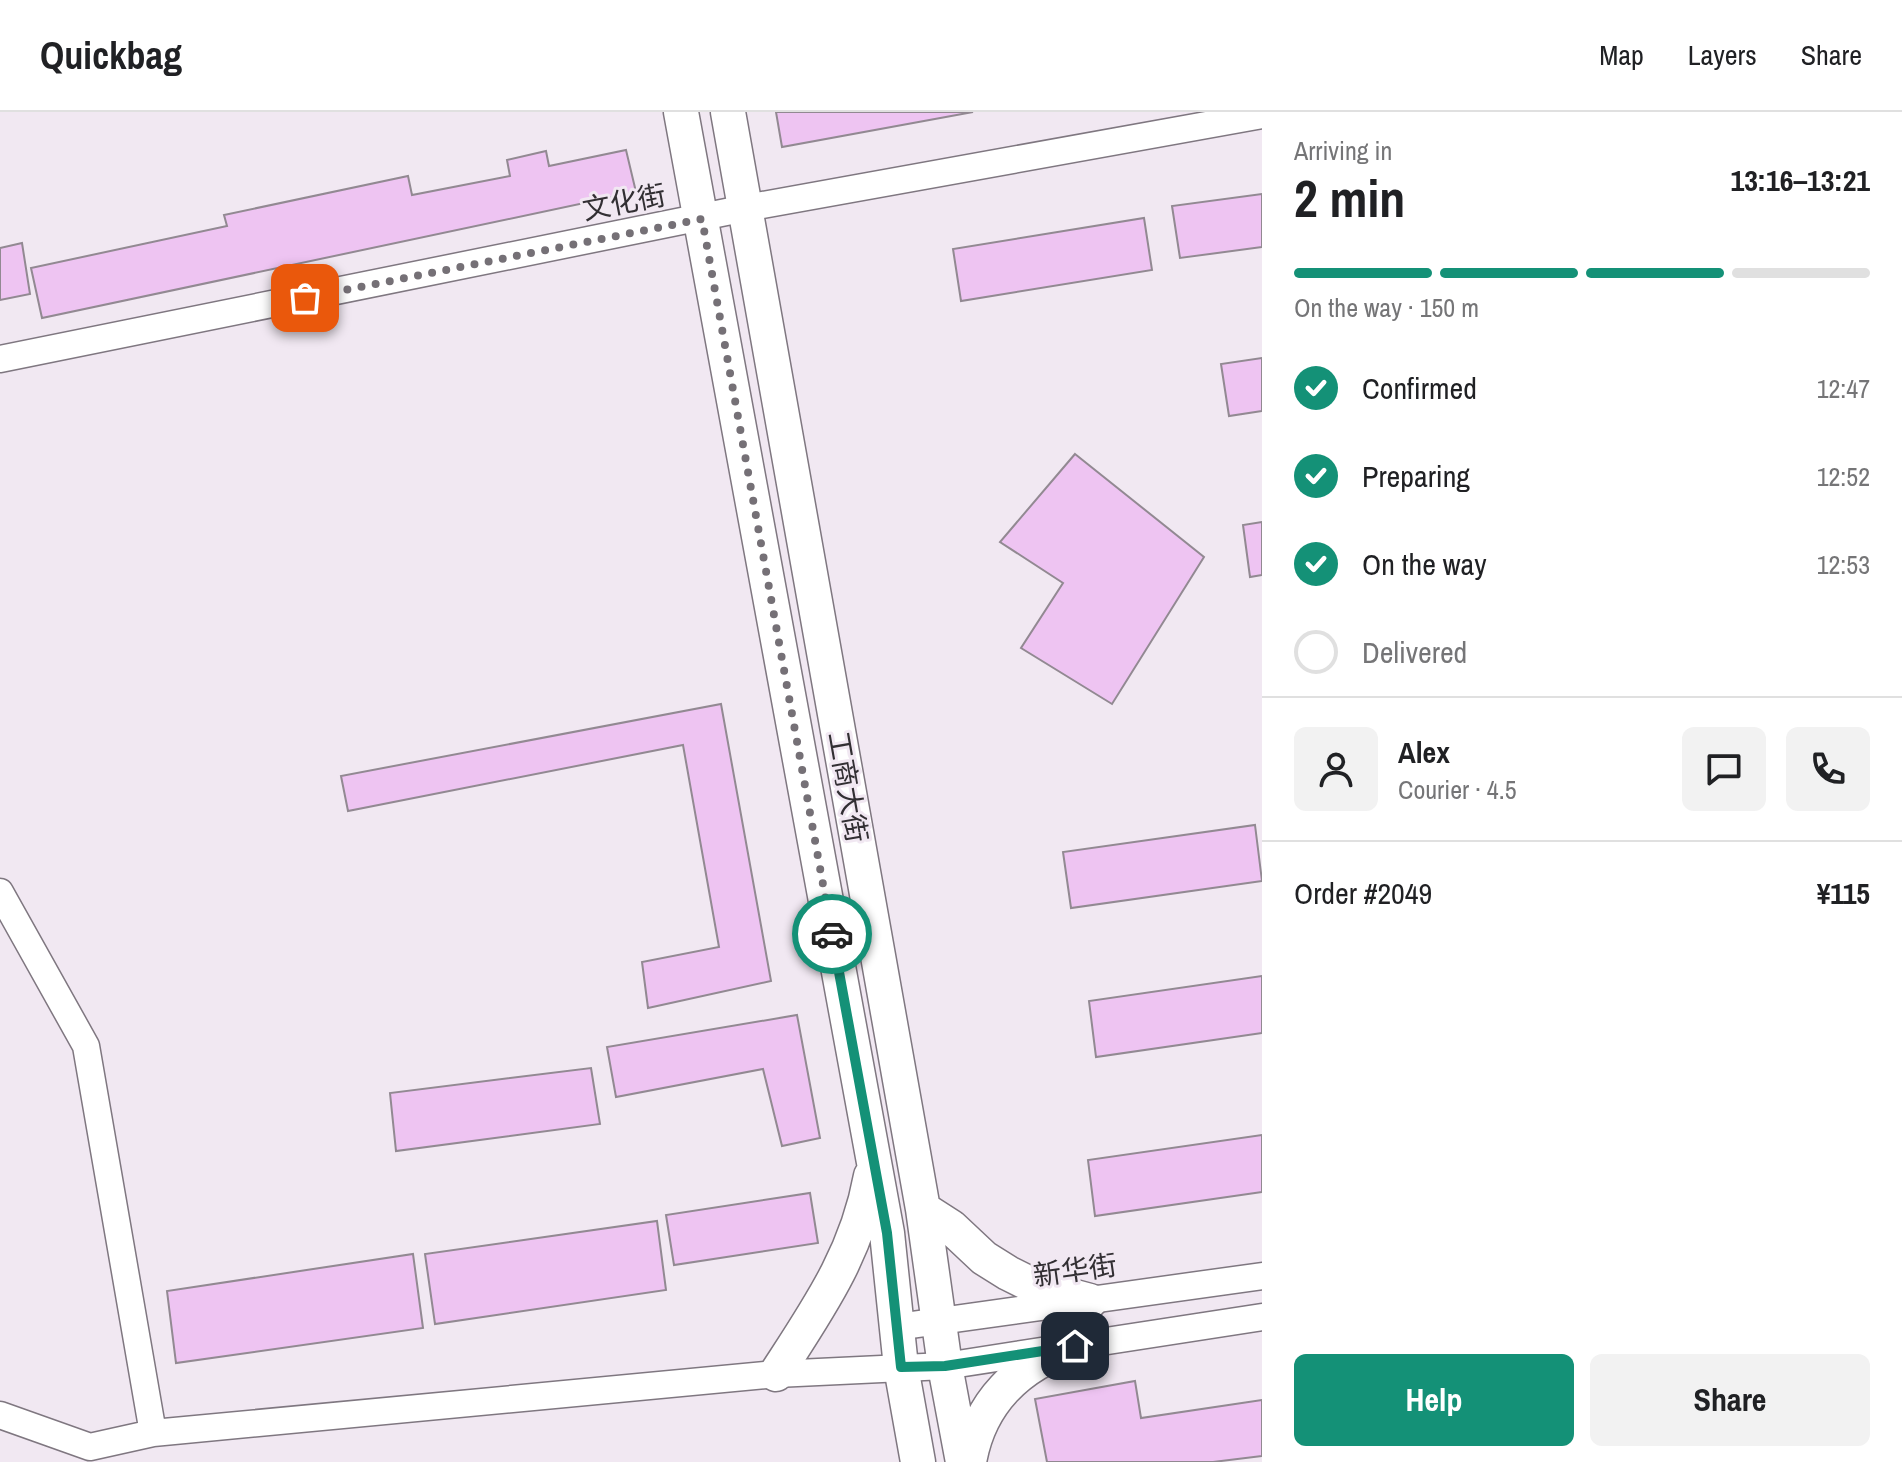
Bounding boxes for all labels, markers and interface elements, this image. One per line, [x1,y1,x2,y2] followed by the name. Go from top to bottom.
[40,30,182,81] text: Quickbag
[1599,36,1644,74] text: Map
[1688,36,1757,74] text: Layers
[1801,36,1862,74] text: Share
[1294,133,1392,168] text: Arriving in
[1731,160,1870,200] text: 13:16–13:21
[1294,163,1405,233] text: 2 min
[579,175,669,229] street label: 文化街
[271,264,339,332] pin
[283,276,327,320] icon: bag
[1294,290,1479,325] text: On the way · 150 m
[1294,366,1338,410] icon: check
[1362,368,1477,408] text: Confirmed
[1817,371,1870,406] text: 12:47
[1294,454,1338,498] icon: check
[1362,456,1470,496] text: Preparing
[1817,459,1870,494] text: 12:52
[1294,542,1338,586] icon: check
[1362,544,1486,584] text: On the way
[1817,547,1870,582] text: 12:53
[1362,632,1467,672] text: Delivered
[1294,727,1378,811] button: person
[1682,727,1766,811] button: chat
[1786,727,1870,811] button: phone
[820,729,876,845] street label: 工商大街
[1398,732,1450,772] text: Alex
[1398,772,1517,807] text: Courier · 4.5
[1294,873,1432,913] text: Order #2049
[1817,873,1870,913] text: ¥115
[792,894,872,974] courier
[810,912,854,956] icon: car
[1031,1245,1119,1295] street label: 新华街
[1041,1312,1109,1380] pin
[1053,1324,1097,1368] icon: home
[1294,1354,1574,1446] button: Help
[1590,1354,1870,1446] button: Share

